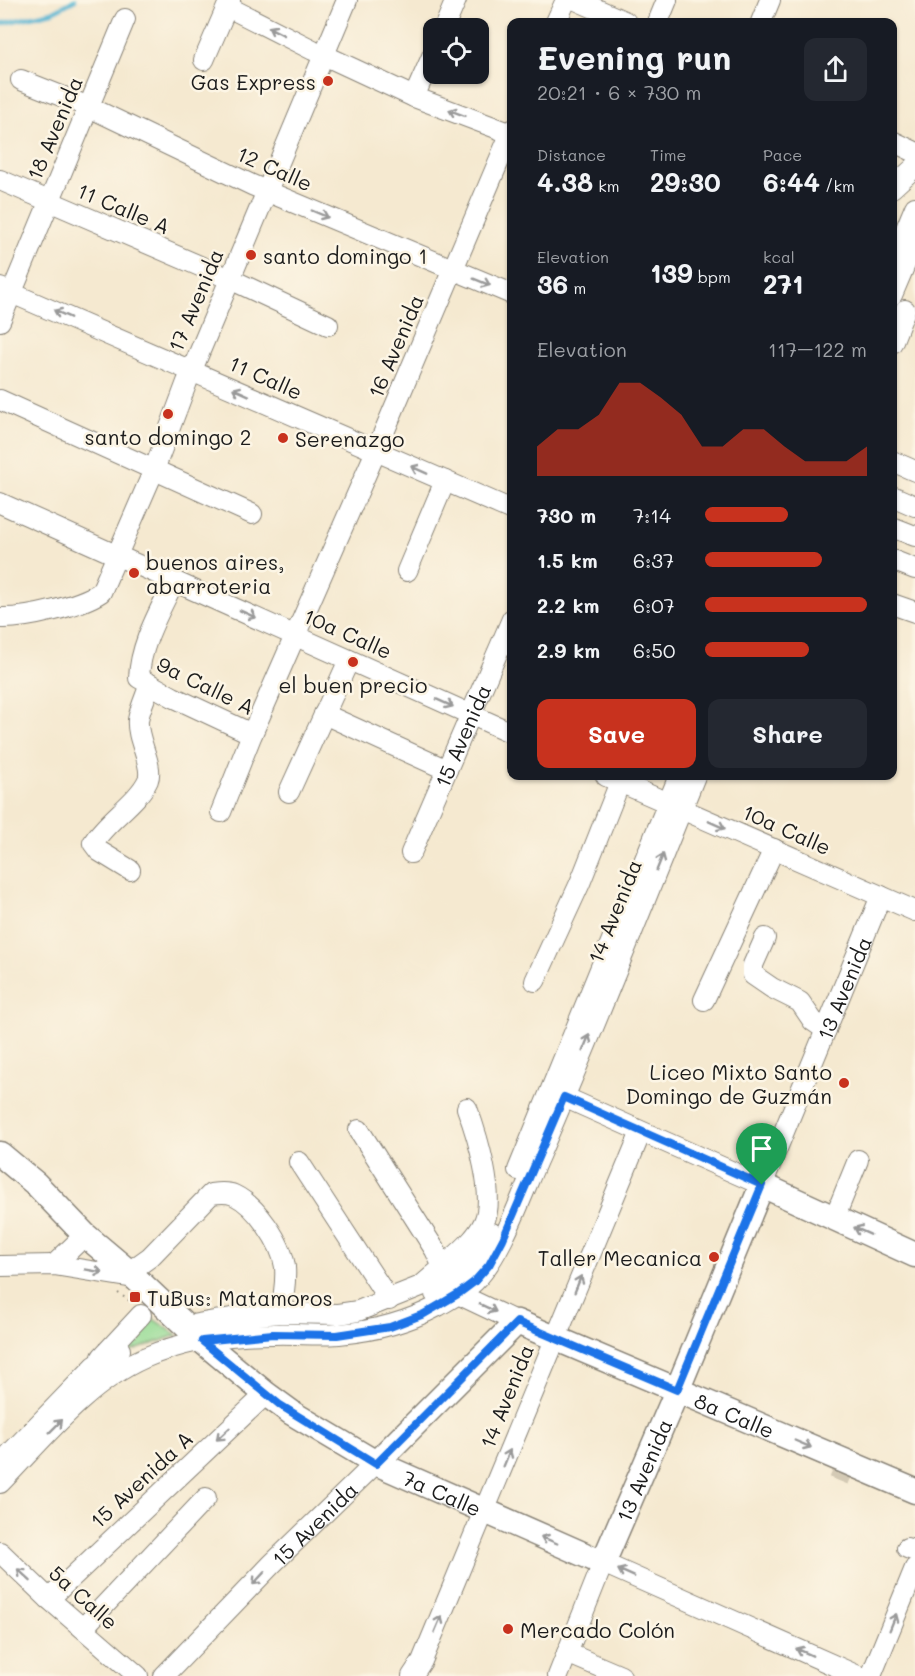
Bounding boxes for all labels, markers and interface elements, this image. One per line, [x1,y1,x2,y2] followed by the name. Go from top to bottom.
[423,18,489,84] map controls
[423,18,489,84] button: locate
[267,25,285,37] one-way arrow
[537,35,731,78] text: Evening run
[804,38,867,101] button: share
[191,68,316,95] place label: Gas Express
[20,72,88,184] street label: 18 Avenida
[321,74,335,88] marker: Gas Express
[537,79,701,105] text: 20:21 · 6 × 730 m
[448,106,467,117] one-way arrow
[233,140,317,196] street label: 12 Calle
[537,144,606,165] text: Distance
[650,144,686,165] text: Time
[763,144,802,165] text: Pace
[537,165,593,199] text: 4.38
[650,165,721,199] text: 29:30
[763,165,820,199] text: 6:44
[593,175,620,196] text: km
[820,175,855,196] text: /km
[73,176,175,240] street label: 11 Calle A
[310,209,328,220] one-way arrow
[263,242,428,269] place label: santo domingo 1
[161,245,229,355] street label: 17 Avenida
[537,246,609,267] text: Elevation
[763,246,795,267] text: kcal
[244,248,258,262] marker: santo domingo 1
[650,256,693,290] text: 139
[693,266,731,287] text: bpm
[537,267,568,301] text: 36
[763,267,804,301] text: 271
[472,277,491,288] one-way arrow
[568,277,586,298] text: m
[361,290,429,402] street label: 16 Avenida
[53,308,71,320] one-way arrow
[537,336,627,362] text: Elevation
[768,336,867,362] text: 117–122 m
[225,349,307,405] street label: 11 Calle
[232,386,250,397] one-way arrow
[161,407,175,421] marker: santo domingo 2
[85,423,251,450] place label: santo domingo 2
[295,425,404,452] place label: Serenazgo
[276,431,290,445] marker: Serenazgo
[411,464,429,475] one-way arrow
[537,502,596,528] text: 730 m
[633,502,671,528] text: 7:14
[537,547,598,573] text: 1.5 km
[633,547,674,573] text: 6:37
[146,548,284,599] place label: buenos aires, abarroteria
[127,566,141,580] marker: buenos aires, abarroteria
[537,592,599,618] text: 2.2 km
[633,592,675,618] text: 6:07
[300,602,396,664] street label: 10a Calle
[238,609,256,621] one-way arrow
[537,637,600,663] text: 2.9 km
[633,637,675,663] text: 6:50
[153,650,259,720] street label: 9a Calle A
[346,655,360,669] marker: el buen precio
[279,671,427,698] place label: el buen precio
[428,680,496,791] street label: 15 Avenida
[435,698,453,709] one-way arrow
[537,699,696,768] button: Save
[708,699,867,768] button: Share
[739,798,835,860] street label: 10a Calle
[708,819,726,831] one-way arrow
[655,854,666,872] one-way arrow
[581,855,647,967] street label: 14 Avenida
[810,932,877,1044] street label: 13 Avenida
[581,1034,592,1053] one-way arrow
[626,1058,832,1109] place label: Liceo Mixto Santo Domingo de Guzmán
[837,1076,851,1090] marker: Liceo Mixto Santo Domingo de Guzmán
[736,1123,787,1185] pin
[745,1132,778,1165] icon: arrive
[853,1225,871,1236] one-way arrow
[538,1244,702,1271] place label: Taller Mecanica
[707,1250,721,1264] marker: Taller Mecanica
[84,1266,104,1277] one-way arrow
[573,1276,584,1294] one-way arrow
[147,1284,333,1311] place label: TuBus: Matamoros
[128,1290,142,1304] marker: TuBus: Matamoros
[478,1303,496,1315] one-way arrow
[473,1340,539,1452] street label: 14 Avenida
[691,1386,779,1443] street label: 8a Calle
[609,1414,677,1526] street label: 13 Avenida
[48,1419,63,1434] one-way arrow
[84,1425,198,1533] street label: 15 Avenida A
[216,1427,231,1441] one-way arrow
[793,1439,812,1450] one-way arrow
[502,1450,513,1468] one-way arrow
[399,1463,486,1521] street label: 7a Calle
[265,1476,363,1571] street label: 15 Avenida
[540,1534,559,1545] one-way arrow
[44,1559,124,1635] street label: 5a Calle
[617,1567,636,1578] one-way arrow
[17,1568,32,1583] one-way arrow
[251,1570,266,1585] one-way arrow
[888,1613,899,1632] one-way arrow
[433,1615,444,1633] one-way arrow
[520,1616,675,1643] place label: Mercado Colón
[501,1622,515,1636] marker: Mercado Colón
[796,1646,814,1658] one-way arrow

